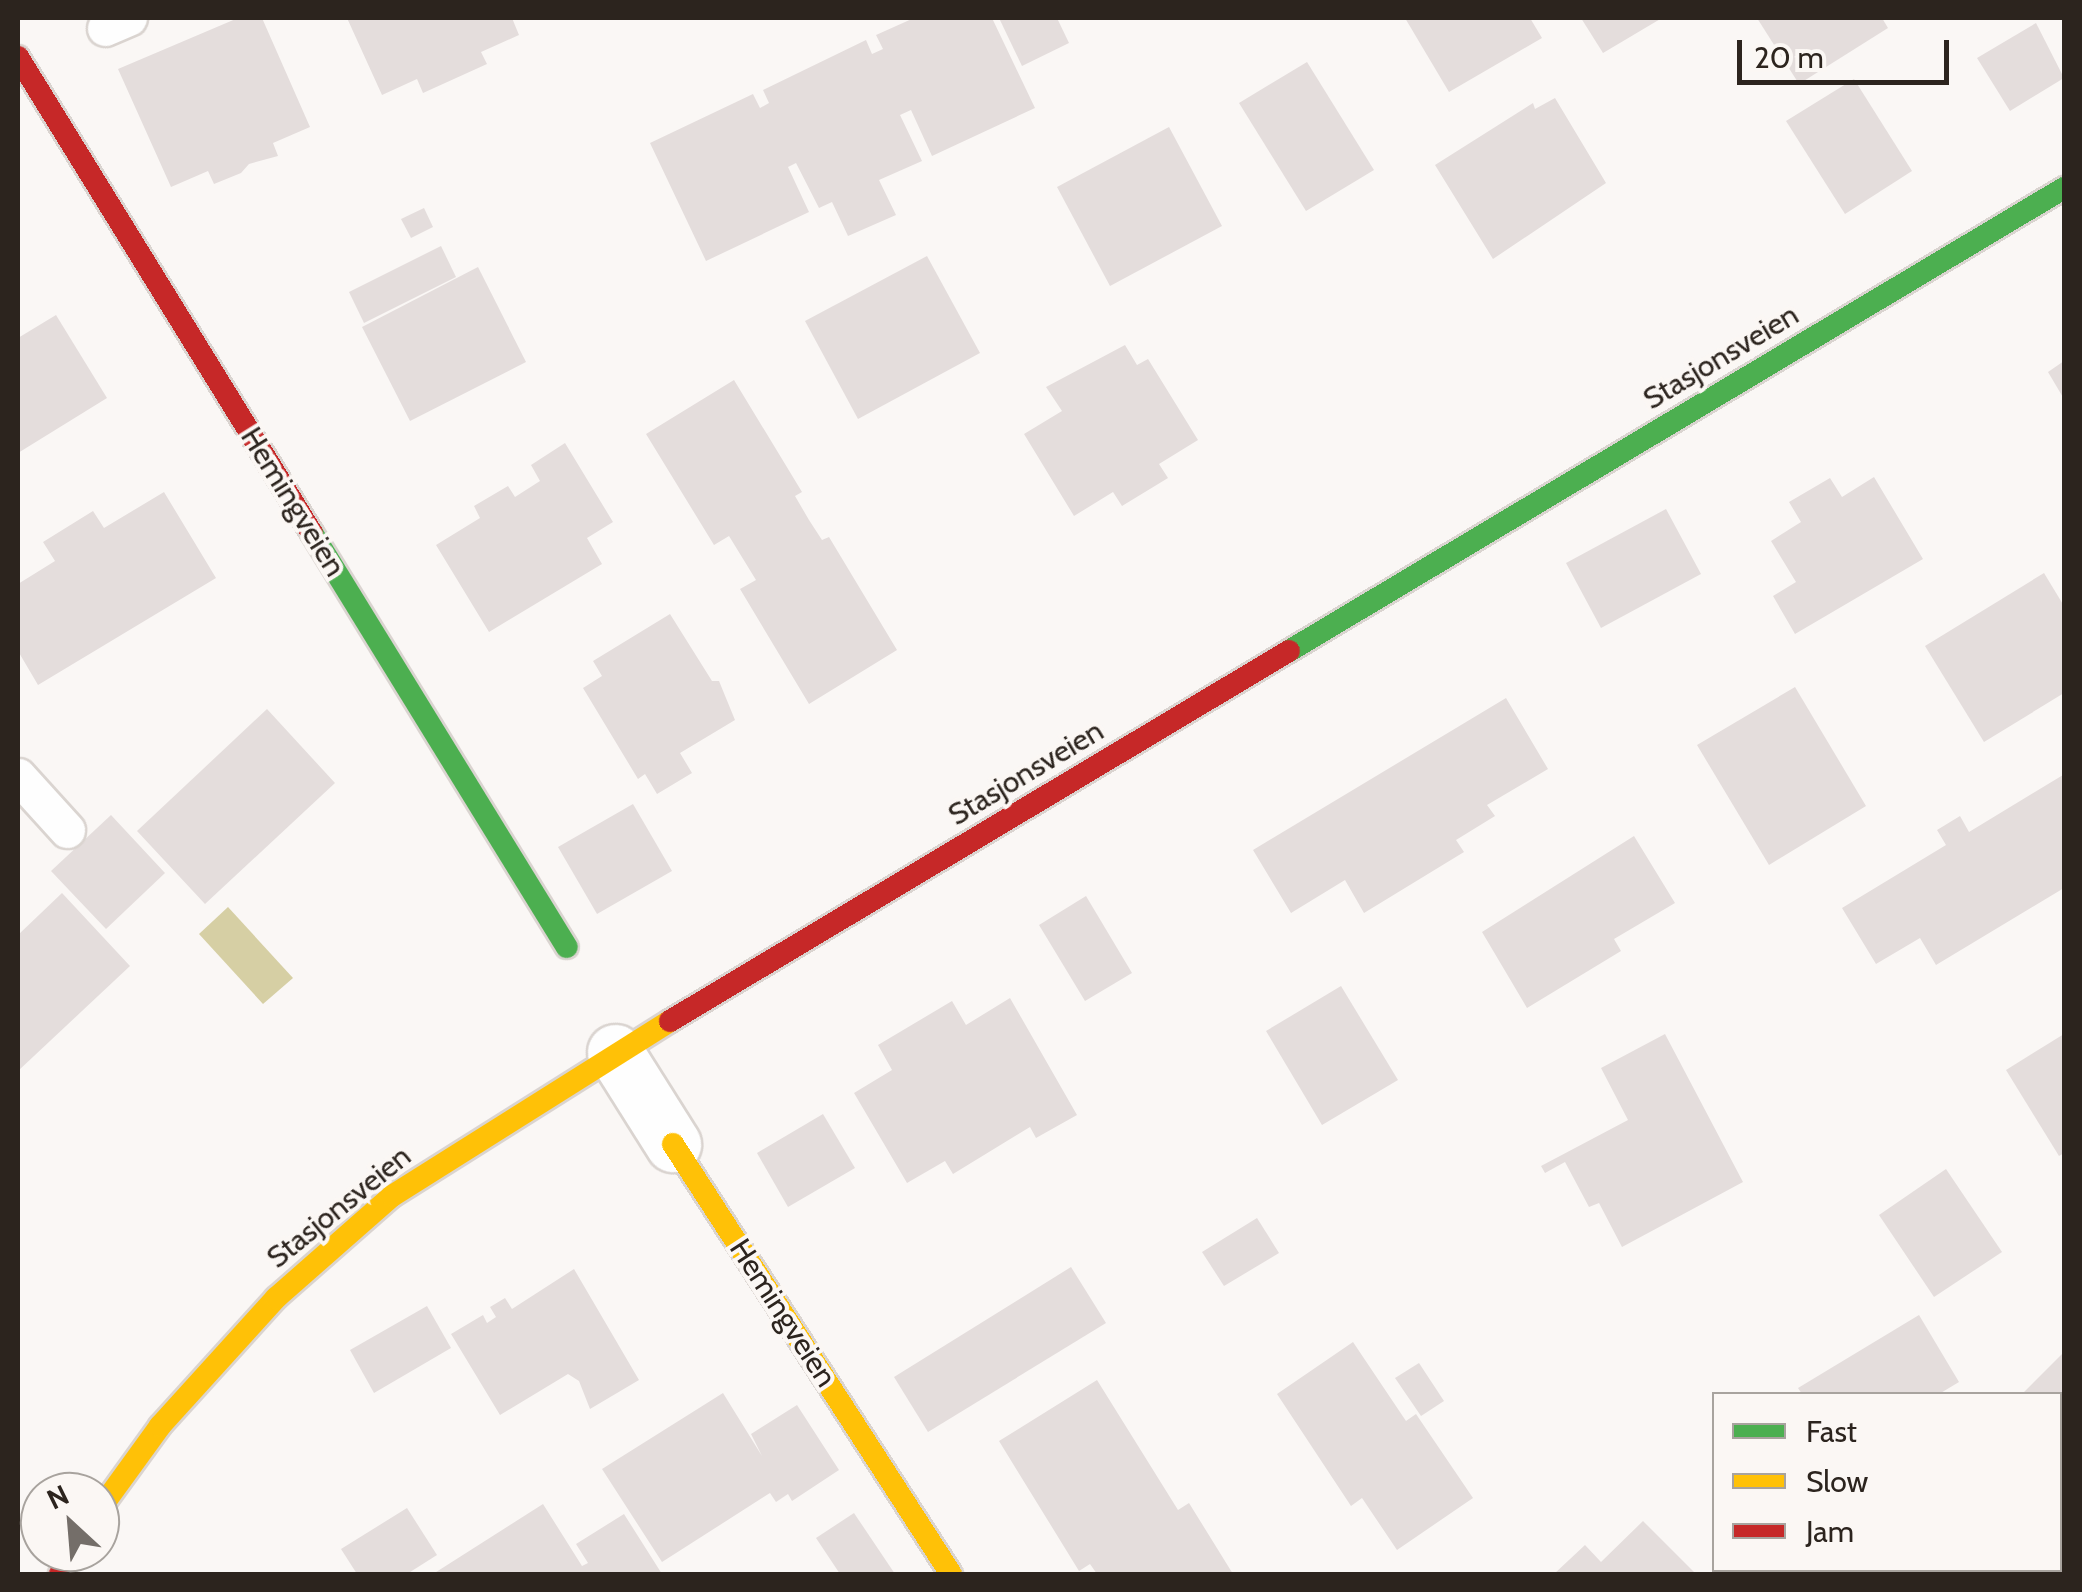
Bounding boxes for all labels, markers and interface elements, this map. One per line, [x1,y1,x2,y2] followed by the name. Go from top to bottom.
[1742,20,1954,82] scale bar
[1754,39,1824,76] text: 20 m
[1637,297,1805,417] street label: Stasjonsveien
[233,421,353,583] street label: Hemingveien
[942,713,1110,833] street label: Stasjonsveien
[260,1138,418,1276] street label: Stasjonsveien
[722,1232,844,1394] street label: Hemingveien
[1712,1392,2062,1572] legend
[1806,1413,1857,1450] text: Fast
[1806,1463,1868,1500] text: Slow
[20,1472,120,1572] north arrow
[41,1477,74,1516] text: N
[1806,1513,1854,1550] text: Jam

